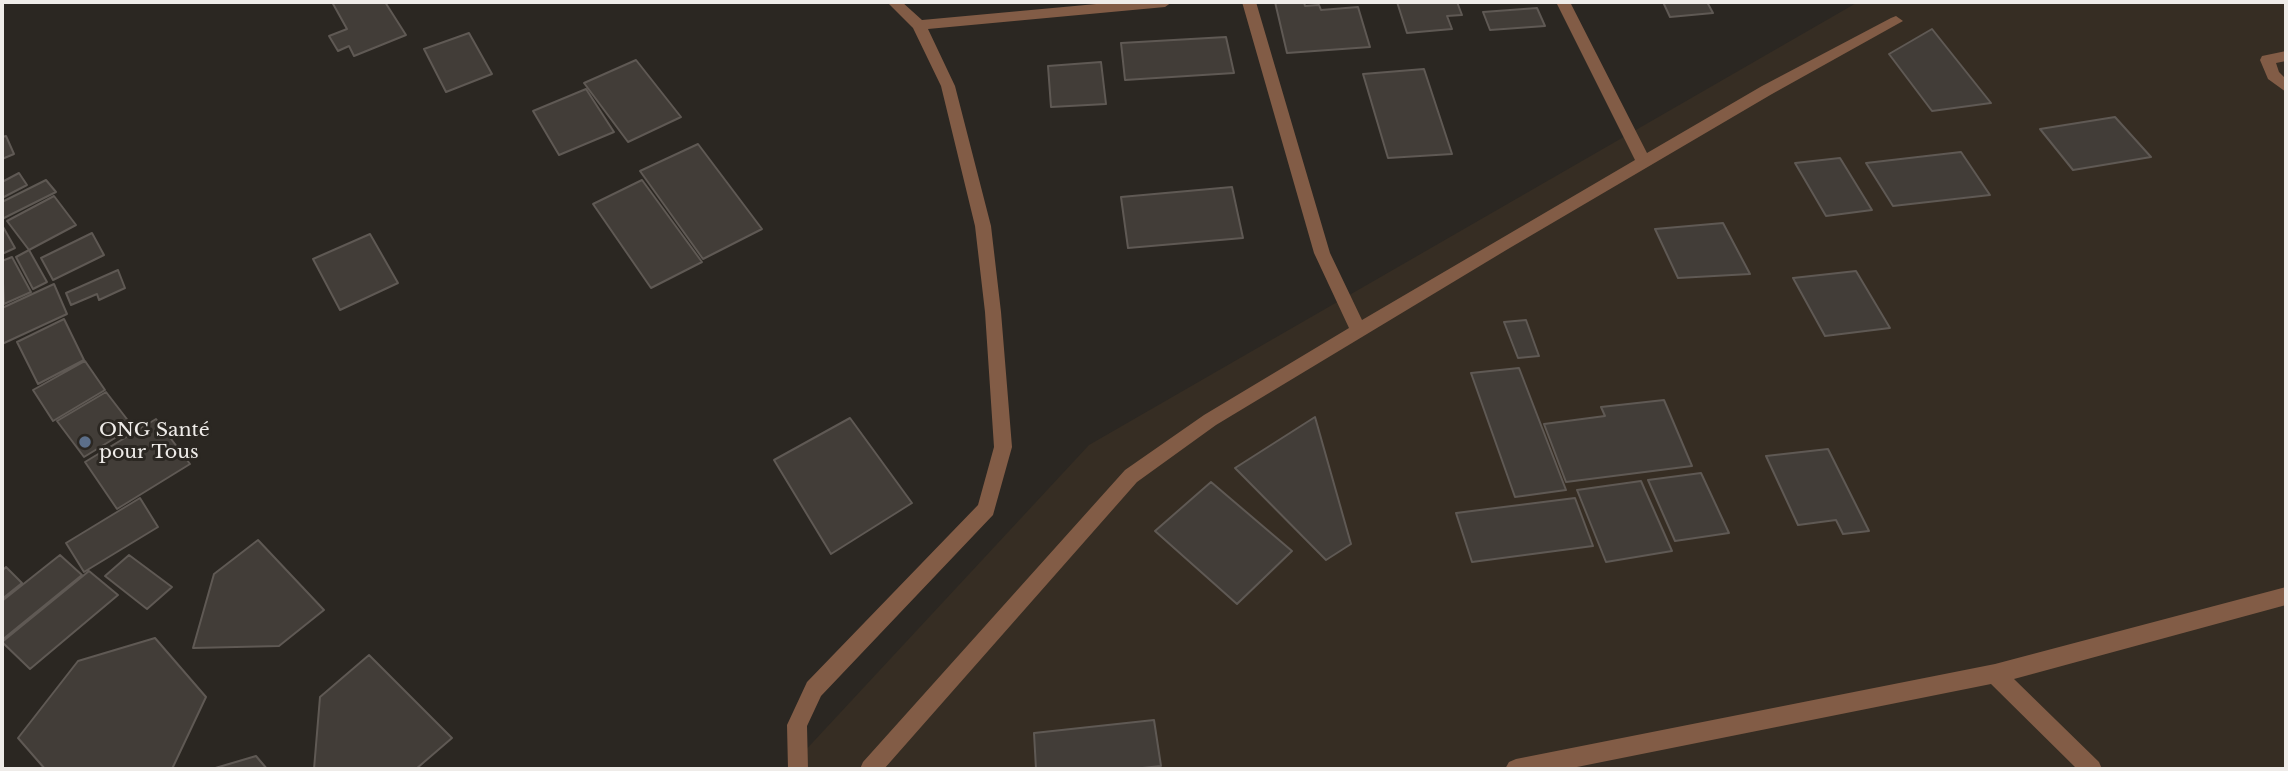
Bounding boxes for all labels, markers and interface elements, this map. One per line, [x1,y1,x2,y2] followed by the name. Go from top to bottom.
[99,420,210,464] place label: ONG Santé pour Tous
[77,434,93,450] marker: ONG Santé pour Tous

